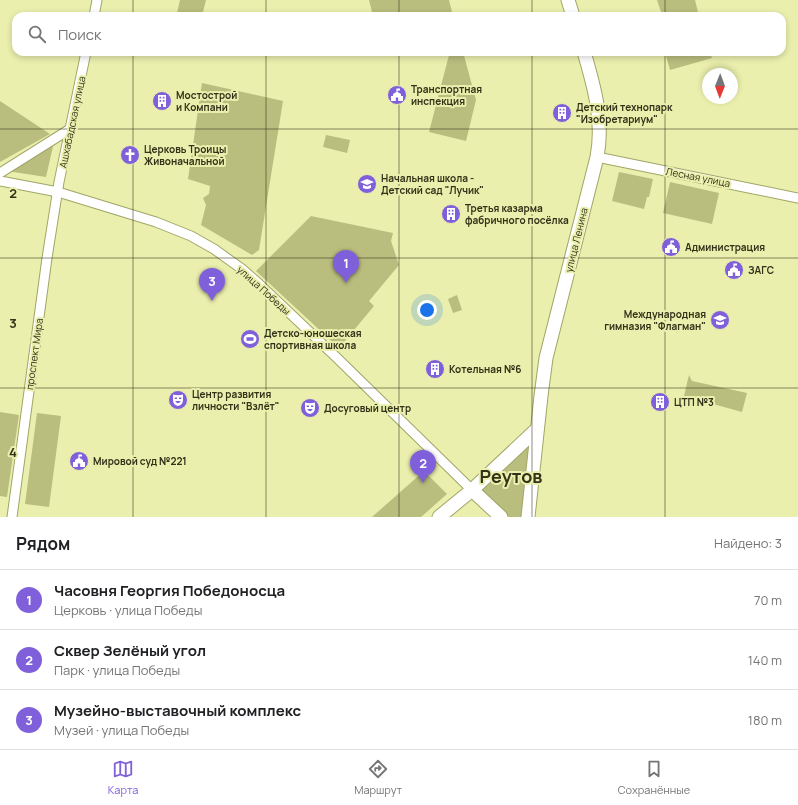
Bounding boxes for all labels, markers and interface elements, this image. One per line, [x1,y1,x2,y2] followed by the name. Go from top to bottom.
[12,12,786,56] search box
[26,23,48,45] icon: search
[58,24,102,45] text: Поиск
[702,68,738,104] north arrow
[55,75,89,169] street label: Ашхабадская улица
[411,82,482,108] place label: Транспортная инспекция
[386,84,408,106] public building icon: Транспортная инспекция
[176,88,237,114] place label: Мостострой и Компани
[151,90,173,112] building icon: Мостострой и Компани
[576,100,673,126] place label: Детский технопарк "Изобретариум"
[551,102,573,124] building icon: Детский технопарк "Изобретариум"
[144,142,226,168] place label: Церковь Троицы Живоначальной
[119,144,141,166] church icon: Церковь Троицы Живоначальной
[664,164,732,190] street label: Лесная улица
[381,171,484,197] place label: Начальная школа - Детский сад "Лучик"
[356,173,378,195] school or university icon: Начальная школа - Детский сад "Лучик"
[9,184,17,202] text: 2
[465,201,569,227] place label: Третья казарма фабричного посёлка
[440,203,462,225] building icon: Третья казарма фабричного посёлка
[561,206,591,274] street label: улица Ленина
[660,236,682,258] public building icon: Администрация
[685,240,765,254] place label: Администрация
[333,250,359,283] pin: 1
[723,259,745,281] public building icon: ЗАГС
[234,262,294,318] street label: улица Победы
[748,263,774,277] place label: ЗАГС
[199,268,225,301] pin: 3
[417,300,437,320] your location
[604,307,706,333] place label: Международная гимназия "Флагман"
[709,309,731,331] school or university icon: Международная гимназия "Флагман"
[9,314,17,332] text: 3
[22,317,46,391] street label: проспект Мира
[264,326,362,352] place label: Детско-юношеская спортивная школа
[239,328,261,350] sports icon: Детско-юношеская спортивная школа
[424,358,446,380] building icon: Котельная №6
[449,362,521,376] place label: Котельная №6
[192,387,279,413] place label: Центр развития личности "Взлёт"
[167,389,189,411] theatre icon: Центр развития личности "Взлёт"
[649,391,671,413] building icon: ЦТП №3
[674,395,714,409] place label: ЦТП №3
[299,397,321,419] theatre icon: Досуговый центр
[324,401,411,415] place label: Досуговый центр
[9,443,17,461] text: 4
[68,450,90,472] public building icon: Мировой суд №221
[410,450,436,483] pin: 2
[93,454,187,468] place label: Мировой суд №221
[480,464,542,488] district label: Реутов
[16,532,70,555] text: Рядом
[714,534,782,552] text: Найдено: 3
[54,580,285,601] text: Часовня Георгия Победоносца
[26,591,32,609] text: 1
[754,591,782,609] text: 70 m
[54,601,202,619] text: Церковь · улица Победы
[54,640,206,661] text: Сквер Зелёный угол
[25,651,33,669] text: 2
[748,651,782,669] text: 140 m
[54,661,180,679] text: Парк · улица Победы
[54,700,301,721] text: Музейно-выставочный комплекс
[25,711,33,729] text: 3
[748,711,782,729] text: 180 m
[54,721,189,739] text: Музей · улица Победы
[108,758,138,797] tab: Карта
[354,758,402,797] tab: Маршрут
[618,758,690,797] tab: Сохранённые

